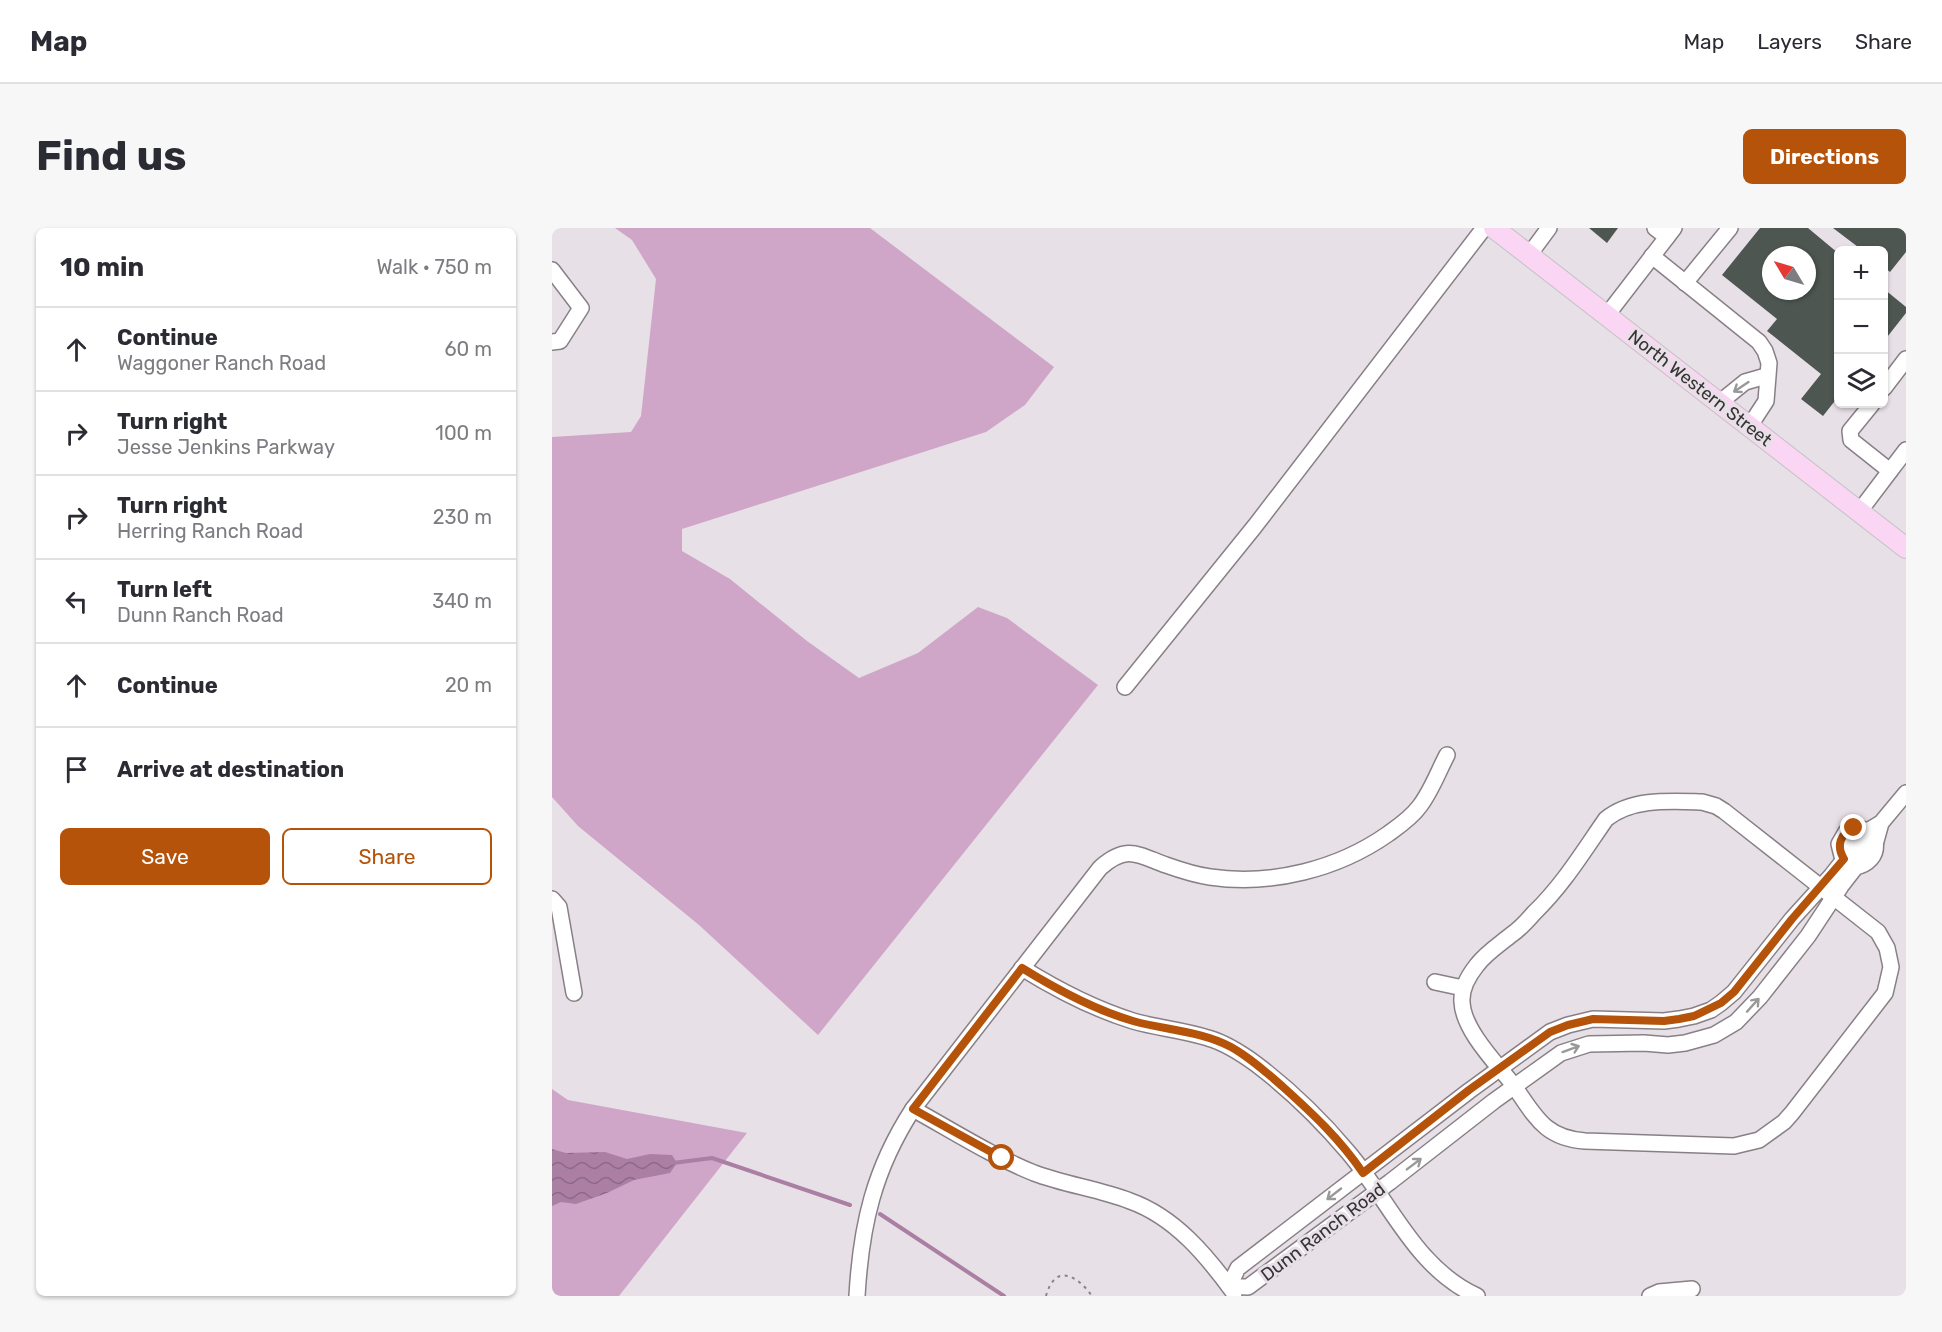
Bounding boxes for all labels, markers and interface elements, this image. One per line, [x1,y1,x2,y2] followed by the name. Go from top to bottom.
[30,25,87,58] text: Map
[1683,29,1724,54] text: Map
[1757,29,1822,54] text: Layers
[1855,29,1912,54] text: Share
[1743,129,1906,184] button: Directions
[36,131,187,181] text: Find us
[1762,246,1816,300] north arrow
[1834,246,1888,408] map controls
[1834,246,1888,300] button: +
[60,252,144,283] text: 10 min
[376,255,492,279] text: Walk · 750 m
[1834,300,1888,354] button: −
[117,324,218,351] text: Continue
[1624,325,1776,451] street label: North Western Street
[60,333,93,366] icon: ahead
[445,337,492,361] text: 60 m
[117,351,326,375] text: Waggoner Ranch Road
[1834,354,1888,408] button: layers
[1733,380,1750,393] one-way arrow
[117,408,227,435] text: Turn right
[60,417,93,450] icon: right
[435,421,492,445] text: 100 m
[117,435,335,459] text: Jesse Jenkins Parkway
[117,492,227,519] text: Turn right
[60,501,93,534] icon: right
[433,505,492,529] text: 230 m
[117,519,303,543] text: Herring Ranch Road
[117,576,212,603] text: Turn left
[60,585,93,618] icon: left
[432,589,492,613] text: 340 m
[117,603,284,627] text: Dunn Ranch Road
[60,669,93,702] icon: ahead
[117,672,218,699] text: Continue
[445,673,492,697] text: 20 m
[60,753,93,786] icon: arrive
[117,756,344,783] text: Arrive at destination
[1840,814,1866,840] route end
[60,828,270,885] button: Save
[282,828,492,885] button: Share
[1746,998,1760,1013] one-way arrow
[1561,1043,1580,1054] one-way arrow
[988,1144,1014,1170] route start
[1406,1157,1422,1170] one-way arrow
[1256,1178,1390,1286] street label: Dunn Ranch Road
[1327,1188,1343,1201] one-way arrow

